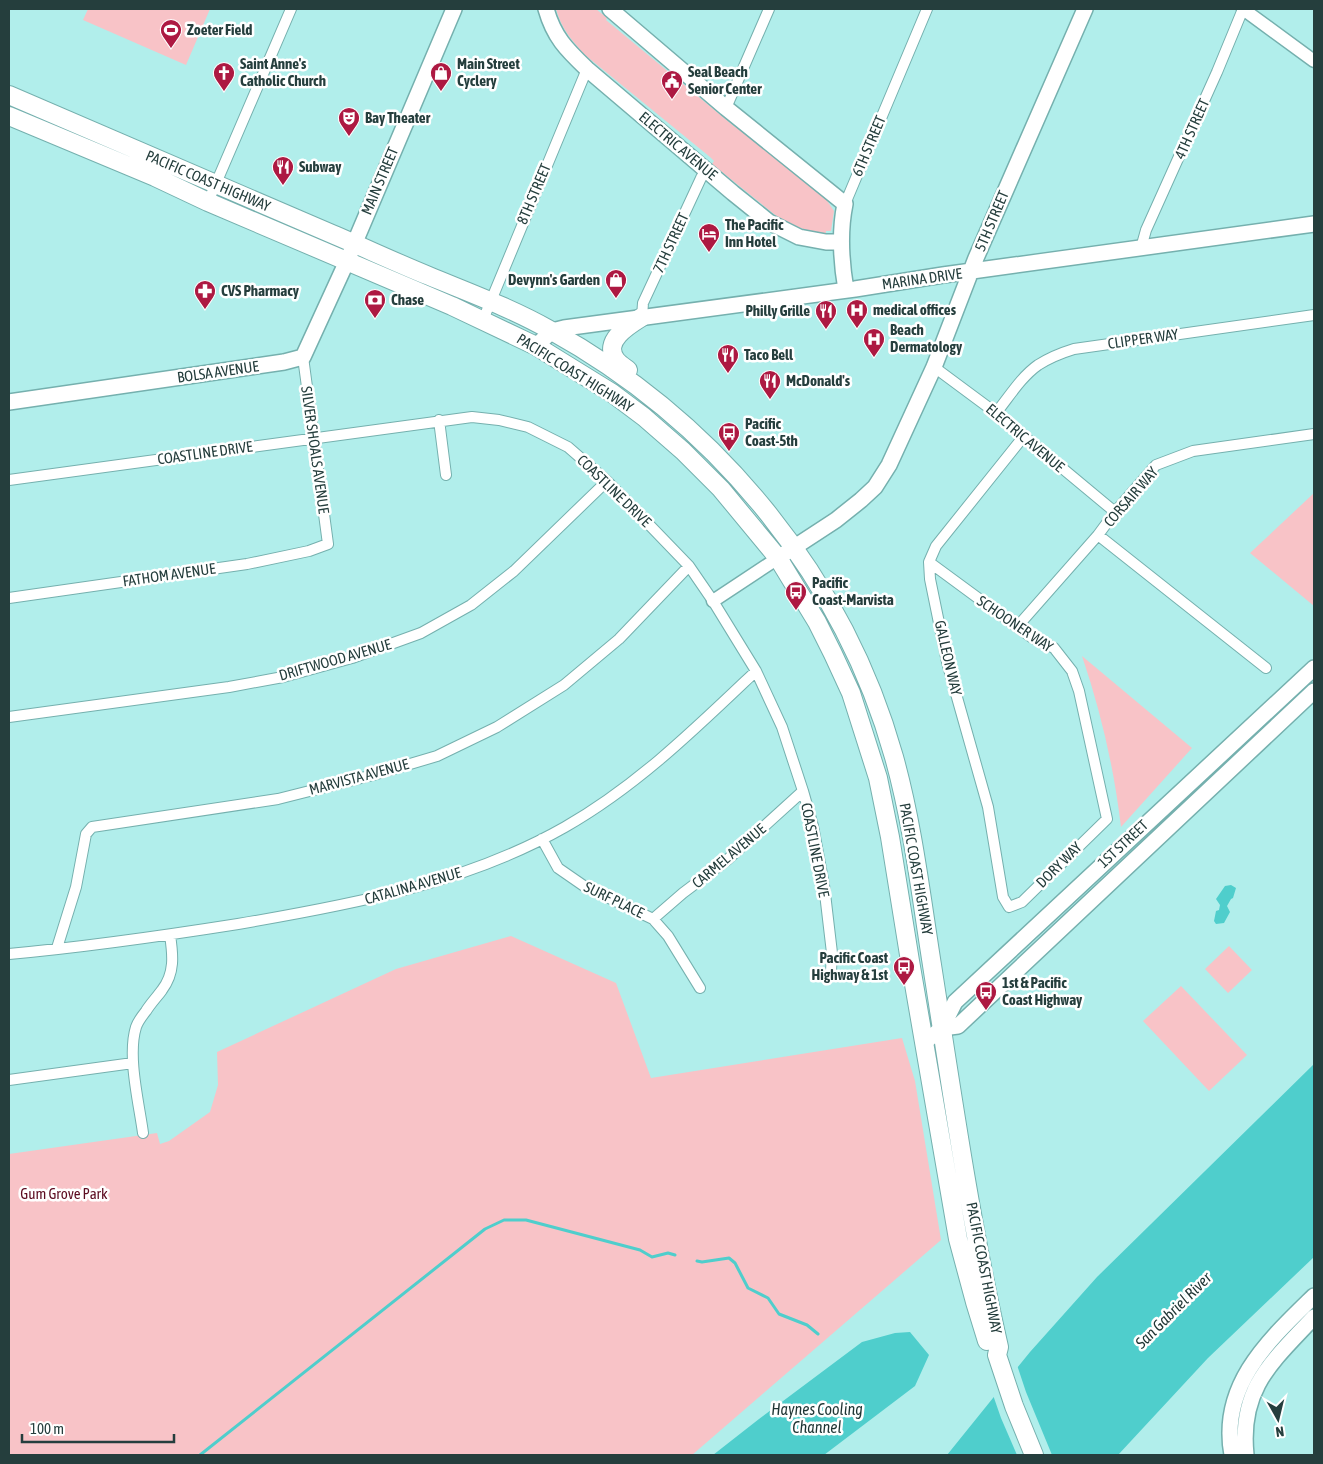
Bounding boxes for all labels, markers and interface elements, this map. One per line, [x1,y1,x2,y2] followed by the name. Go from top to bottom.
[159,18,183,49] sports icon: Zoeter Field
[187,21,252,38] place label: Zoeter Field
[240,55,326,89] place label: Saint Anne's Catholic Church
[457,55,520,89] place label: Main Street Cyclery
[212,61,236,92] church icon: Saint Anne's Catholic Church
[429,61,453,92] shop icon: Main Street Cyclery
[688,63,762,97] place label: Seal Beach Senior Center
[660,69,684,100] public building icon: Seal Beach Senior Center
[1171,96,1213,162] street label: 4TH STREET
[337,106,361,137] theatre icon: Bay Theater
[636,108,721,184] street label: ELECTRIC AVENUE
[365,109,431,126] place label: Bay Theater
[848,113,889,179] street label: 6TH STREET
[358,144,402,217] street label: MAIN STREET
[143,147,273,215] street label: PACIFIC COAST HIGHWAY
[271,155,295,186] restaurant icon: Subway
[299,158,342,175] place label: Subway
[513,161,554,227] street label: 8TH STREET
[971,188,1012,254] street label: 5TH STREET
[649,210,692,275] street label: 7TH STREET
[725,216,784,250] place label: The Pacific Inn Hotel
[697,222,721,253] hotel icon: The Pacific Inn Hotel
[881,264,964,293] street label: MARINA DRIVE
[604,268,628,299] shop icon: Devynn's Garden
[508,271,600,288] place label: Devynn's Garden
[193,279,217,310] pharmacy icon: CVS Pharmacy
[221,282,300,299] place label: CVS Pharmacy
[363,288,387,319] bank icon: Chase
[391,291,424,308] place label: Chase
[845,298,869,329] hospital icon: medical offices
[814,299,838,330] restaurant icon: Philly Grille
[873,301,957,318] place label: medical offices
[745,302,810,319] place label: Philly Grille
[890,321,963,355] place label: Beach Dermatology
[1107,325,1180,352] street label: CLIPPER WAY
[862,327,886,358] hospital icon: Beach Dermatology
[514,330,637,415] street label: PACIFIC COAST HIGHWAY
[716,343,740,374] restaurant icon: Taco Bell
[744,346,794,363] place label: Taco Bell
[176,357,260,386] street label: BOLSA AVENUE
[758,369,782,400] restaurant icon: McDonald's
[786,372,851,389] place label: McDonald's
[298,385,333,515] street label: SILVER SHOALS AVENUE
[983,400,1068,476] street label: ELECTRIC AVENUE
[745,415,798,449] place label: Pacific Coast-5th
[717,421,741,452] bus stop icon: Pacific Coast-5th
[156,437,254,468] street label: COASTLINE DRIVE
[574,451,655,530] street label: COASTLINE DRIVE
[1100,463,1161,530] street label: CORSAIR WAY
[121,559,217,589] street label: FATHOM AVENUE
[812,574,894,608] place label: Pacific Coast-Marvista
[784,580,808,611] bus stop icon: Pacific Coast-Marvista
[974,592,1057,655] street label: SCHOONER WAY
[932,619,965,698] street label: GALLEON WAY
[277,635,394,684] street label: DRIFTWOOD AVENUE
[307,755,411,798] street label: MARVISTA AVENUE
[798,801,833,899] street label: COASTLINE DRIVE
[896,802,937,937] street label: PACIFIC COAST HIGHWAY
[1094,816,1151,871] street label: 1ST STREET
[688,820,769,891] street label: CARMEL AVENUE
[1032,838,1085,891] street label: DORY WAY
[363,863,464,907] street label: CATALINA AVENUE
[582,878,647,922] street label: SURF PLACE
[812,949,889,983] place label: Pacific Coast Highway & 1st
[892,955,916,986] bus stop icon: Pacific Coast Highway & 1st
[1002,974,1083,1008] place label: 1st & Pacific Coast Highway
[974,980,998,1011] bus stop icon: 1st & Pacific Coast Highway
[20,1185,108,1202] park label: Gum Grove Park
[963,1201,1006,1336] street label: PACIFIC COAST HIGHWAY
[1131,1267,1216,1352] water label: San Gabriel River
[1253,1394,1303,1444] north arrow
[771,1400,863,1436] water label: Haynes Cooling Channel
[22,1412,175,1444] scale bar
[30,1420,64,1437] text: 100 m
[1275,1423,1285,1440] text: N

